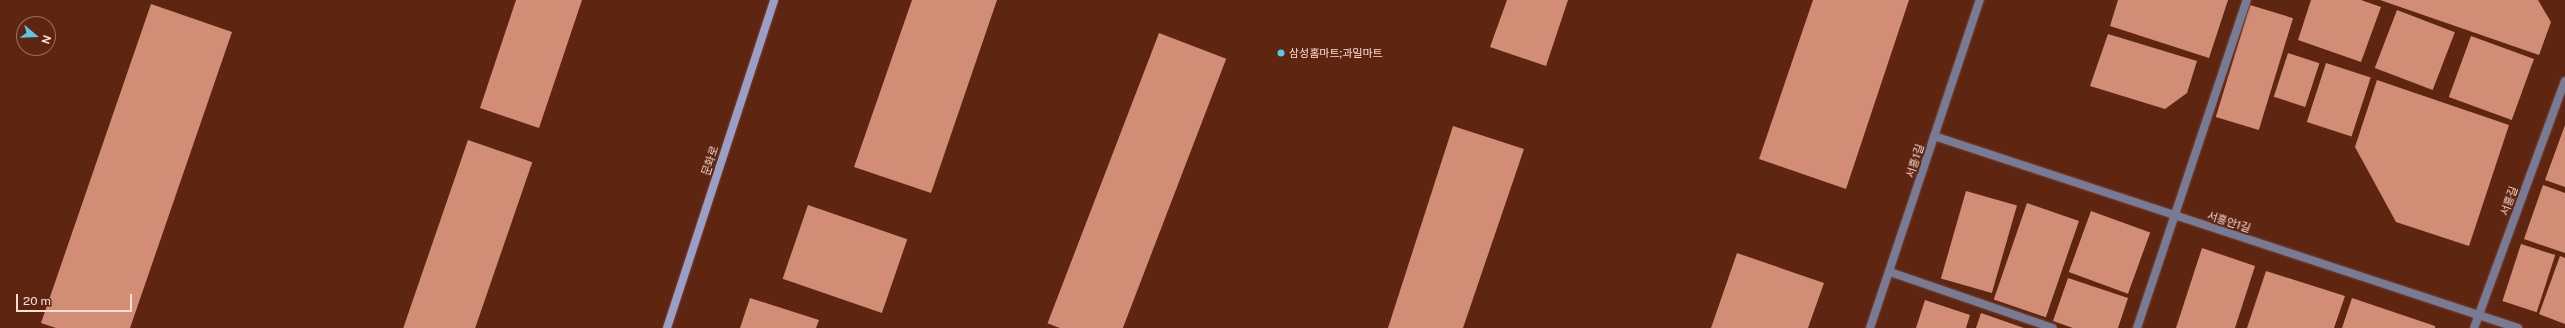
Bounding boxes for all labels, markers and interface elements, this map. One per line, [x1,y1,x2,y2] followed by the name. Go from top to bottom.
[16,16,56,56] north arrow
[39,34,53,46] text: N
[1289,46,1383,60] place label: 삼성홈마트;과일마트
[1276,48,1286,58] marker: 삼성홈마트;과일마트
[1903,142,1927,180] street label: 서흥1길
[699,145,721,177] street label: 문화로
[2498,184,2520,218] street label: 서흥길
[2206,209,2252,235] street label: 서흥안1길
[18,286,134,312] scale bar
[23,294,51,308] text: 20 m

